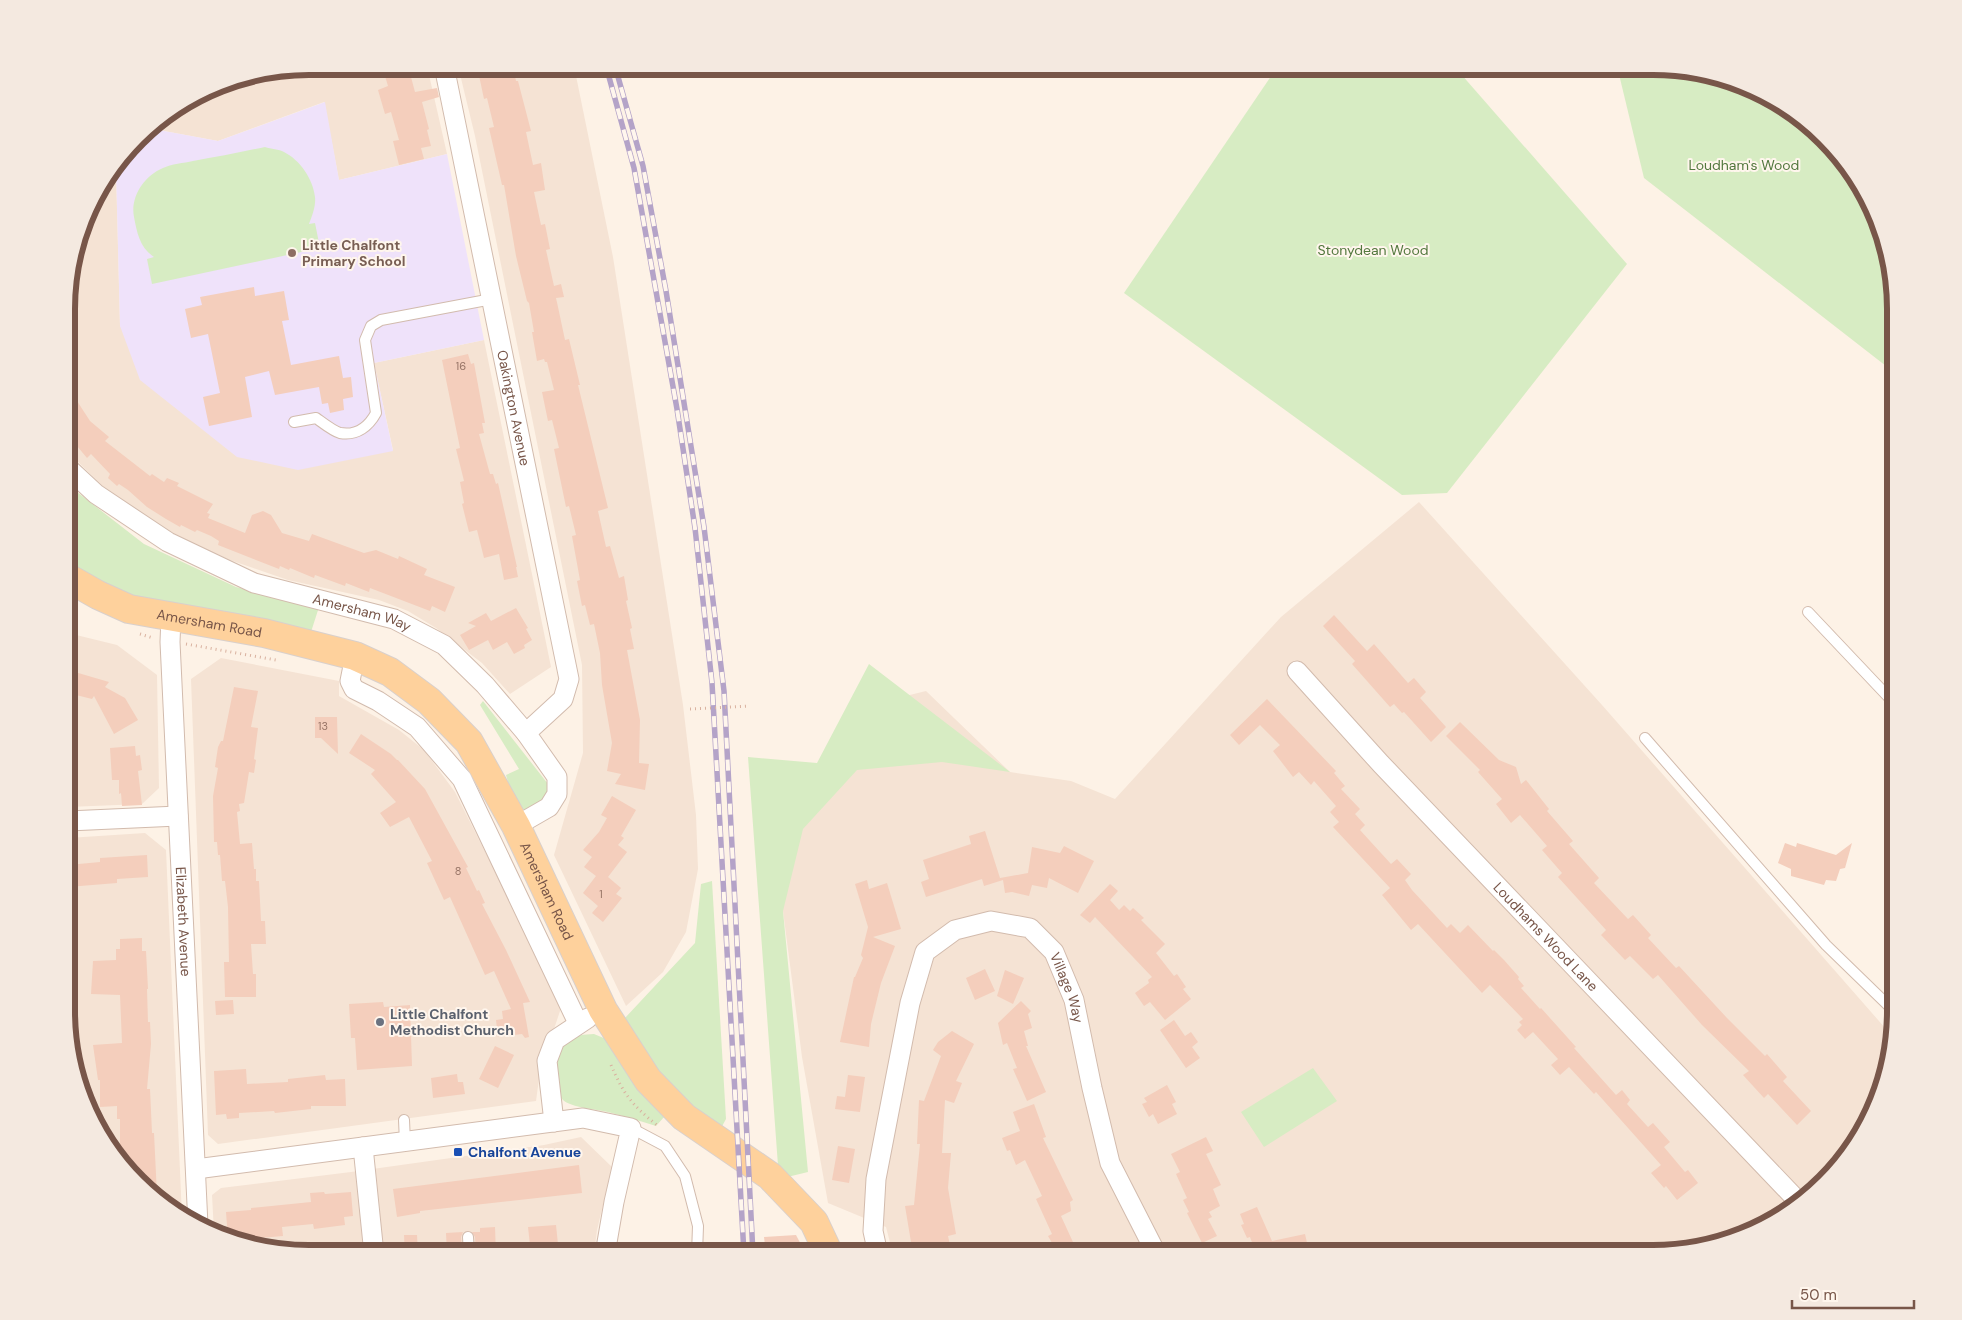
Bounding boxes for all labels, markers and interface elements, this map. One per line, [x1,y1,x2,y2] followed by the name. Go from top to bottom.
[1689,156,1799,174] park label: Loudham's Wood
[302,236,405,270] place label: Little Chalfont Primary School
[1318,241,1429,259] park label: Stonydean Wood
[286,247,298,259] marker: Little Chalfont Primary School
[493,348,534,468] street label: Oakington Avenue
[456,359,466,373] house number: 16
[311,589,415,636] street label: Amersham Way
[155,605,263,641] street label: Amersham Road
[318,719,328,733] house number: 13
[516,839,578,943] street label: Amersham Road
[455,864,461,878] house number: 8
[172,866,195,977] street label: Elizabeth Avenue
[1489,878,1602,995] street label: Loudhams Wood Lane
[599,887,603,901] house number: 1
[1046,950,1087,1025] street label: Village Way
[390,1005,514,1039] place label: Little Chalfont Methodist Church
[374,1016,386,1028] marker: Little Chalfont Methodist Church
[468,1143,581,1161] place label: Chalfont Avenue
[452,1146,464,1158] marker: Chalfont Avenue
[1792,1278,1914,1310] scale bar
[1800,1285,1837,1305] text: 50 m

